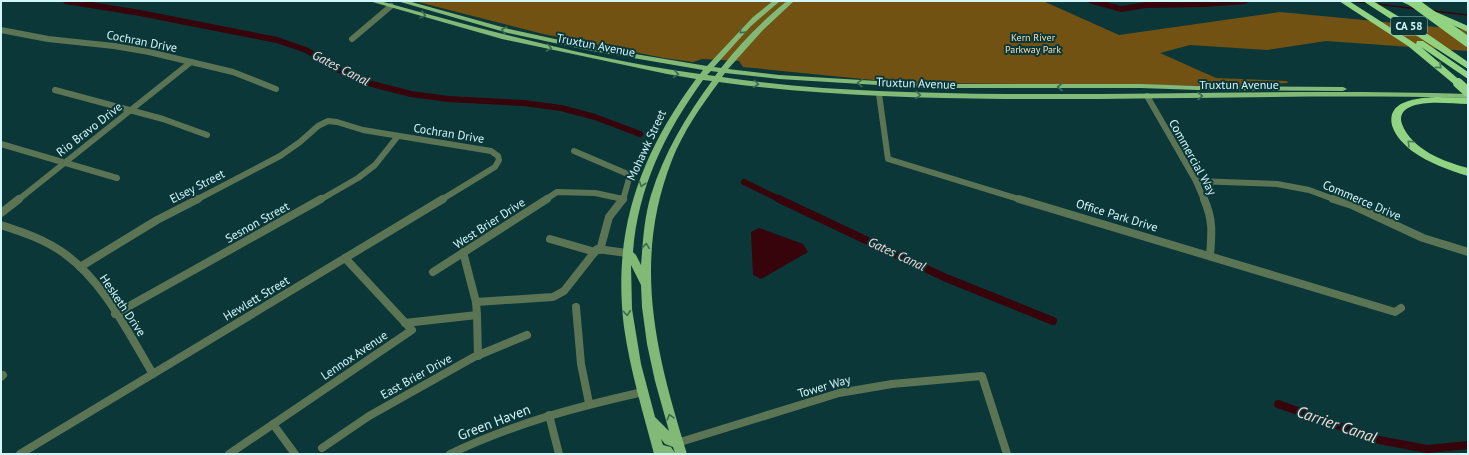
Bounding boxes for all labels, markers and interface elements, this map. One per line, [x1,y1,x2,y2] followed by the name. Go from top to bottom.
[420,10,427,19] one-way arrow
[1391,17,1427,35] road number: CA 58
[501,26,507,34] one-way arrow
[739,26,747,34] one-way arrow
[105,27,179,55] street label: Cochran Drive
[556,30,636,60] street label: Truxtun Avenue
[1005,31,1061,56] park label: Kern River Parkway Park
[546,44,552,52] one-way arrow
[309,46,373,90] water label: Gates Canal
[1434,62,1442,69] one-way arrow
[673,69,680,78] one-way arrow
[876,74,956,92] street label: Truxtun Avenue
[1199,77,1279,92] street label: Truxtun Avenue
[857,78,863,87] one-way arrow
[753,79,759,88] one-way arrow
[1057,83,1063,91] one-way arrow
[915,91,921,100] one-way arrow
[1197,92,1203,100] one-way arrow
[53,99,125,159] street label: Rio Bravo Drive
[623,107,669,183] street label: Mohawk Street
[1166,116,1220,198] street label: Commercial Way
[412,120,486,146] street label: Cochran Drive
[1407,140,1415,147] one-way arrow
[167,166,227,206] street label: Elsey Street
[1320,177,1404,223] street label: Commerce Drive
[638,181,646,188] one-way arrow
[450,194,528,252] street label: West Brier Drive
[1074,195,1160,235] street label: Office Park Drive
[222,198,292,246] street label: Sesnon Street
[865,233,929,275] water label: Gates Canal
[642,243,651,249] one-way arrow
[97,271,149,339] street label: Hesketh Drive
[220,272,292,324] street label: Hewlett Street
[623,310,632,316] one-way arrow
[318,327,390,383] street label: Lennox Avenue
[378,350,454,402] street label: East Brier Drive
[796,371,853,401] street label: Tower Way
[455,400,533,444] street label: Green Haven
[1294,401,1380,447] water label: Carrier Canal
[666,413,675,420] one-way arrow

